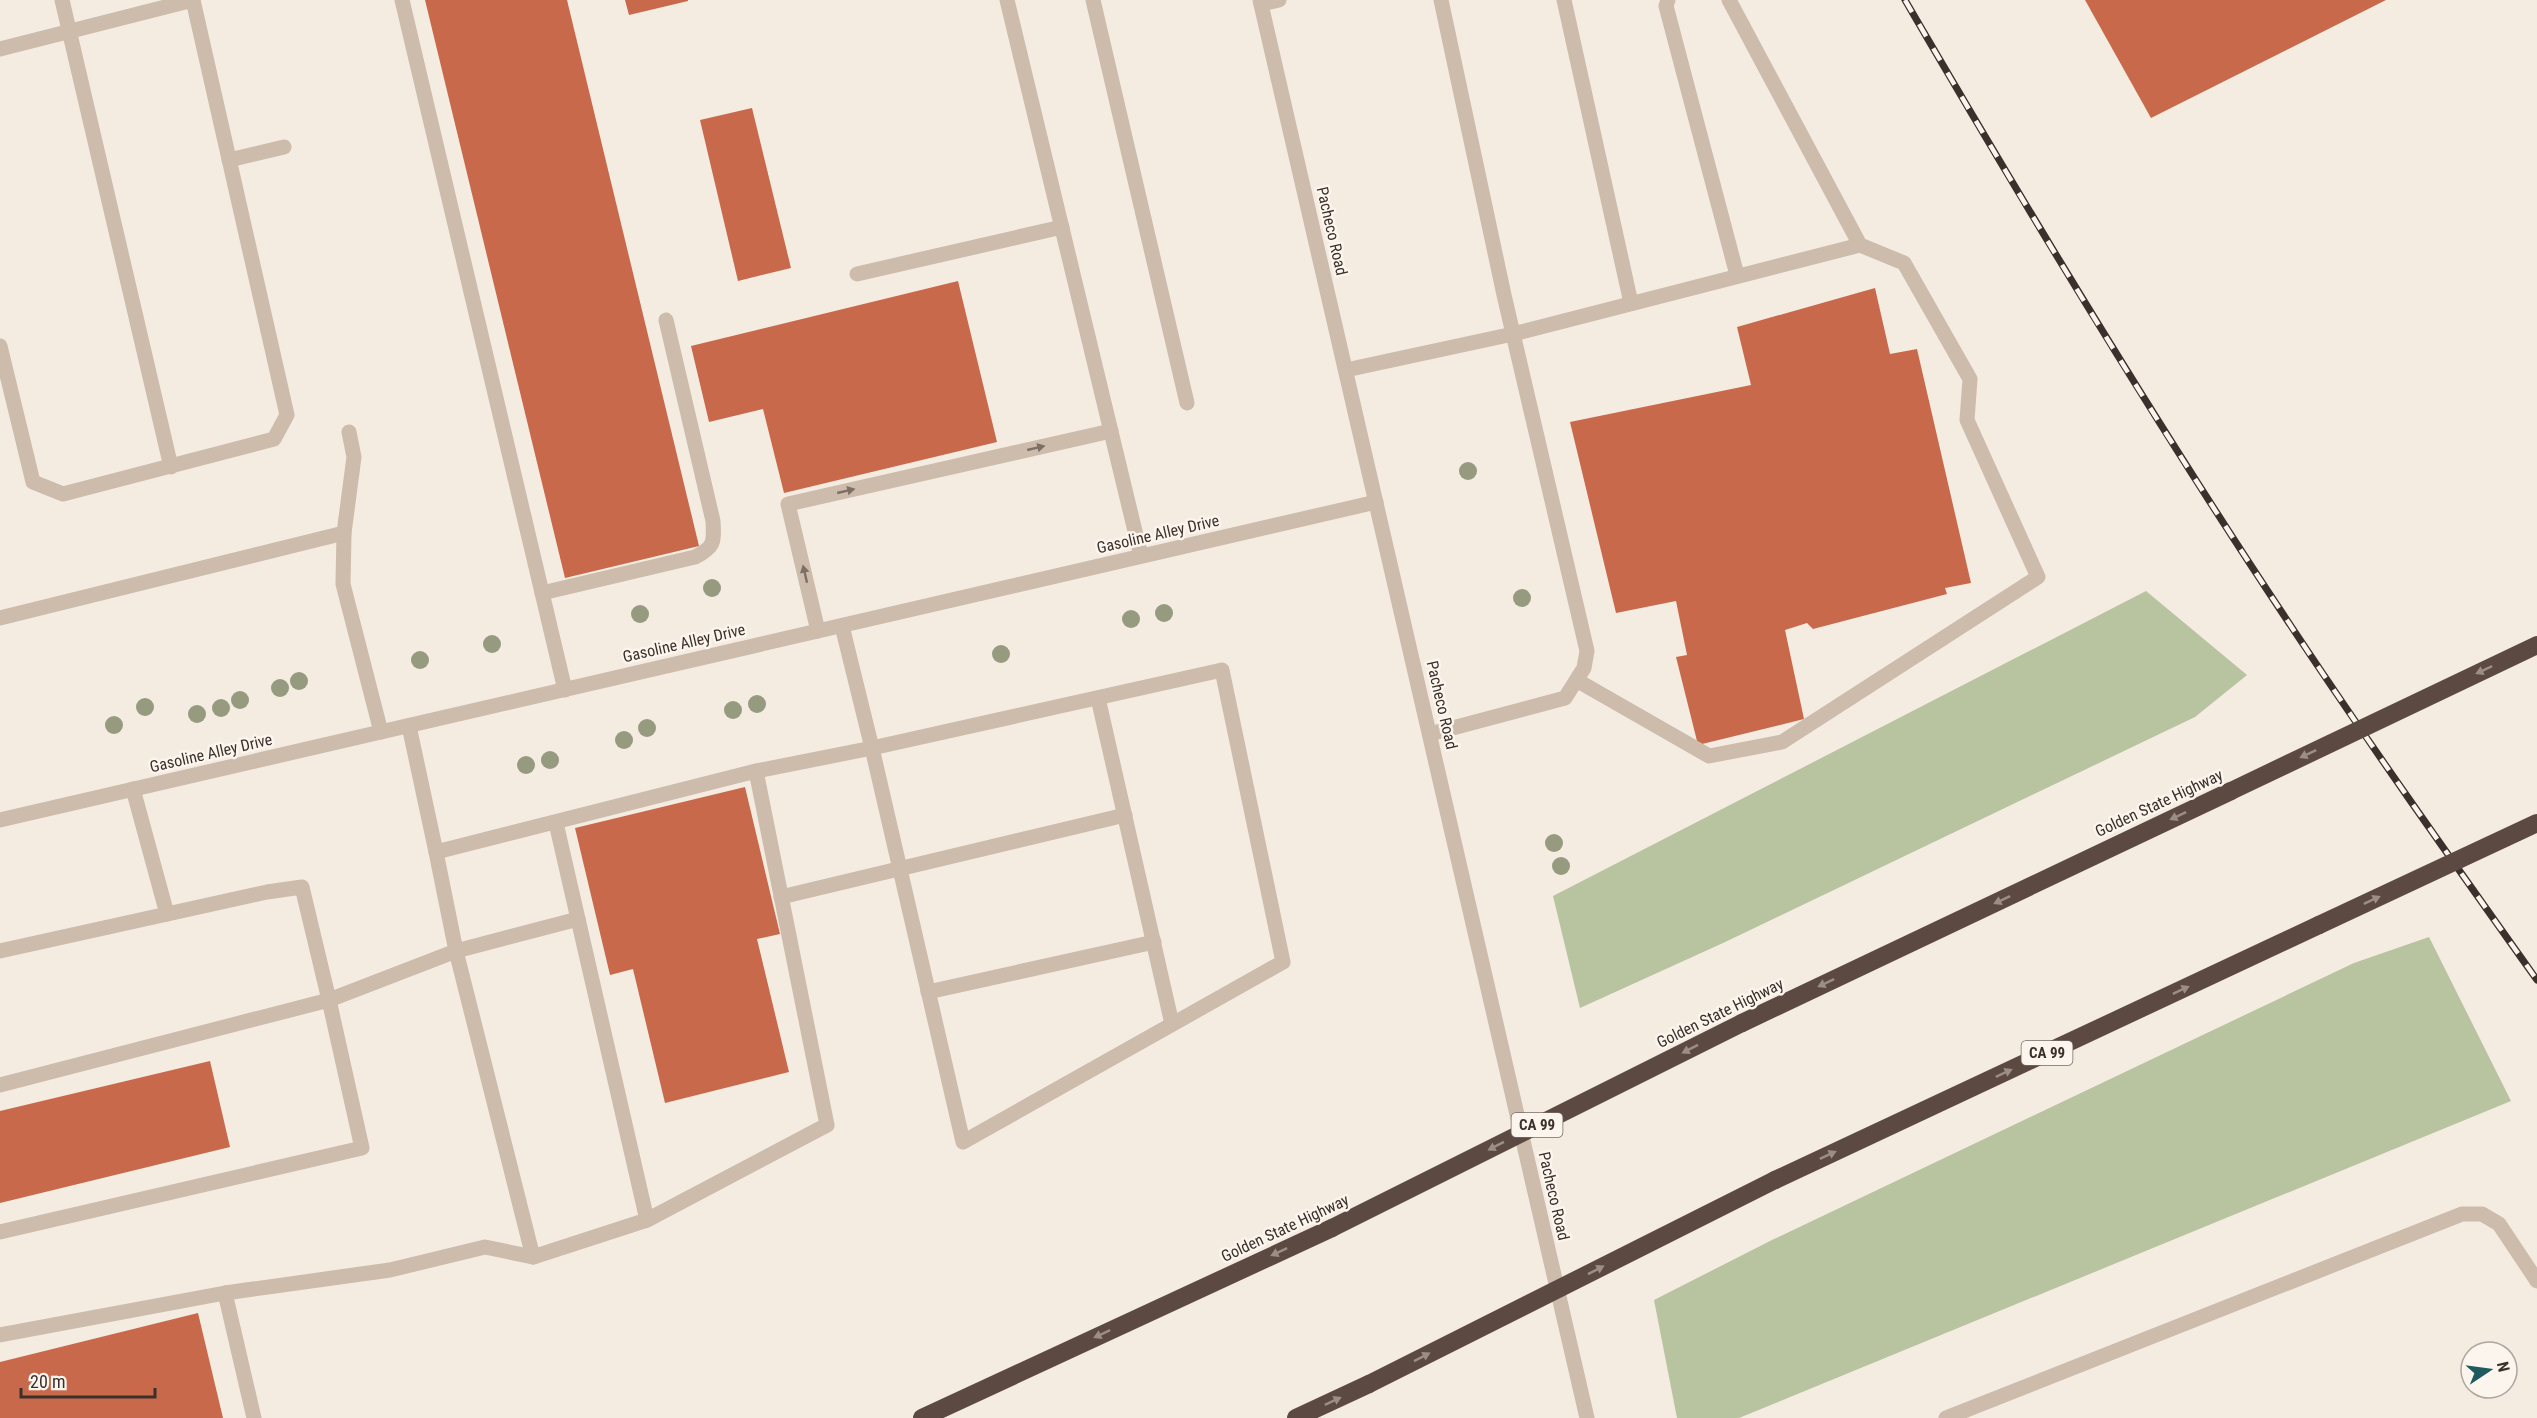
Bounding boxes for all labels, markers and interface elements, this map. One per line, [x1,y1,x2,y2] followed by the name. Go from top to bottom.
[1313,185,1351,277] street label: Pacheco Road
[1026,443,1045,452] one-way arrow
[836,486,855,495] one-way arrow
[1095,511,1221,557] street label: Gasoline Alley Drive
[799,564,809,583] one-way arrow
[621,620,747,666] street label: Gasoline Alley Drive
[1423,659,1461,751] street label: Pacheco Road
[2476,666,2493,675] one-way arrow
[148,730,274,776] street label: Gasoline Alley Drive
[2300,749,2317,758] one-way arrow
[2092,765,2226,841] street label: Golden State Highway
[2169,811,2186,820] one-way arrow
[1993,895,2010,904] one-way arrow
[2364,896,2381,905] one-way arrow
[1654,974,1787,1052] street label: Golden State Highway
[1817,979,1834,988] one-way arrow
[2172,985,2190,995] one-way arrow
[2022,1041,2072,1065] road number: CA 99
[1681,1045,1698,1054] one-way arrow
[1996,1068,2013,1077] one-way arrow
[1512,1113,1562,1137] road number: CA 99
[1488,1141,1505,1150] one-way arrow
[1535,1150,1573,1242] street label: Pacheco Road
[1819,1151,1836,1160] one-way arrow
[1218,1190,1352,1266] street label: Golden State Highway
[1270,1248,1287,1257] one-way arrow
[1588,1265,1605,1275] one-way arrow
[1093,1330,1111,1340] one-way arrow
[2459,1340,2519,1400] north arrow
[1413,1353,1430,1362] one-way arrow
[2493,1360,2513,1374] text: N
[21,1361,154,1399] scale bar
[30,1371,65,1392] text: 20 m
[1324,1396,1341,1405] one-way arrow

